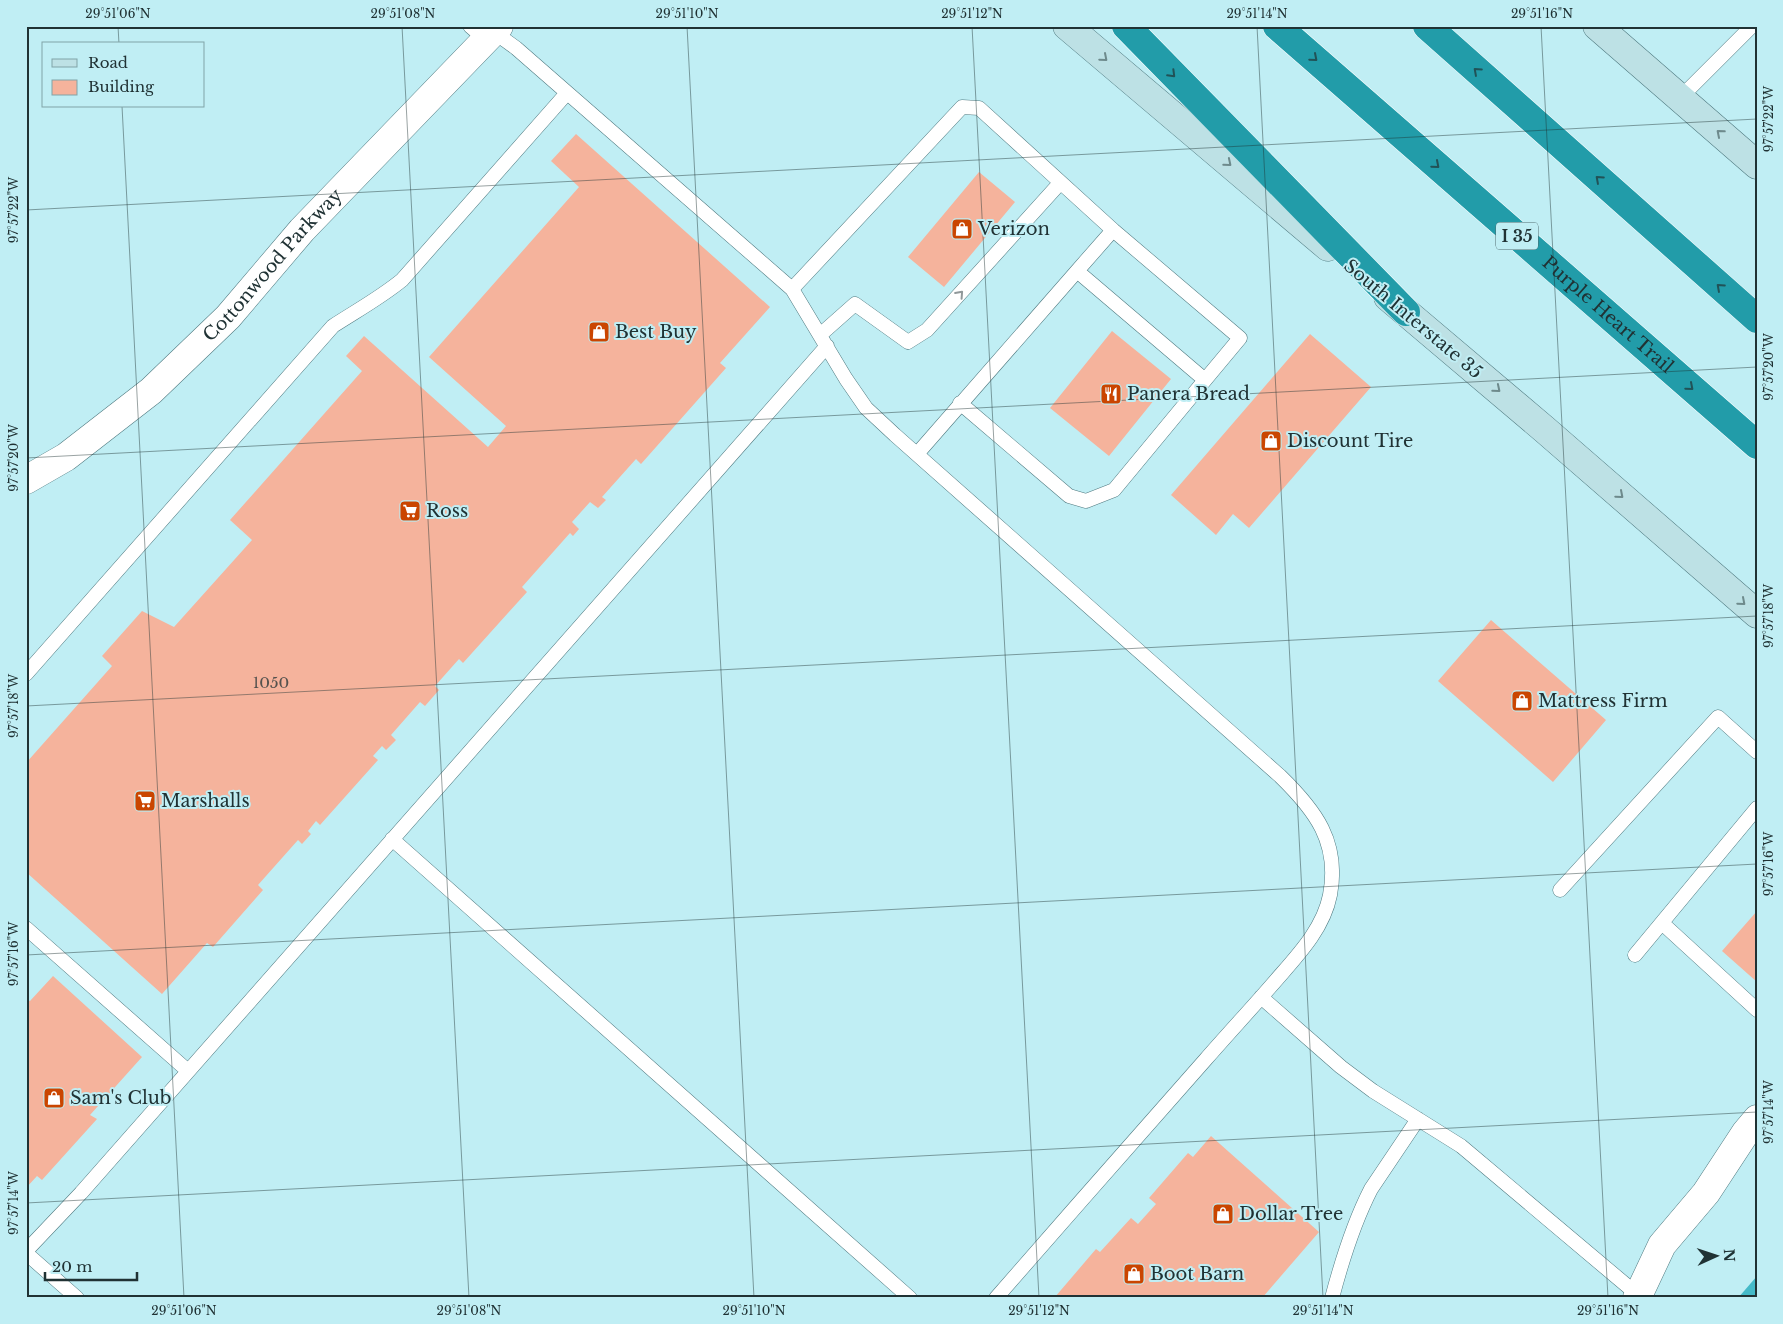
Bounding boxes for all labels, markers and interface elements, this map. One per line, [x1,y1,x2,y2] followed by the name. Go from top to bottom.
[85,6,151,21] text: 29°51'06"N
[371,6,436,21] text: 29°51'08"N
[656,6,719,21] text: 29°51'10"N
[941,6,1003,21] text: 29°51'12"N
[1226,6,1288,21] text: 29°51'14"N
[1511,6,1573,21] text: 29°51'16"N
[42,42,205,108] legend
[1098,52,1107,61] one-way arrow
[88,53,128,72] text: Road
[1308,53,1317,62] one-way arrow
[1166,68,1175,77] one-way arrow
[1474,68,1483,77] one-way arrow
[88,77,155,96] text: Building
[1761,85,1776,152] text: 97°57'22"W
[1717,130,1726,139] one-way arrow
[1222,157,1231,165] one-way arrow
[1430,159,1439,168] one-way arrow
[6,176,21,243] text: 97°57'22"W
[1595,176,1604,185] one-way arrow
[198,184,347,346] street label: Cottonwood Parkway
[950,217,974,241] shop icon: Verizon
[977,218,1050,240] place label: Verizon
[1496,222,1538,250] road number: I 35
[1538,252,1678,378] street label: Purple Heart Trail
[1339,255,1487,383] street label: South Interstate 35
[1717,284,1726,293] one-way arrow
[954,290,963,299] one-way arrow
[587,320,611,344] shop icon: Best Buy
[615,321,697,343] place label: Best Buy
[1761,332,1776,401] text: 97°57'20"W
[1685,381,1694,390] one-way arrow
[1099,382,1123,406] restaurant icon: Panera Bread
[1127,383,1250,405] place label: Panera Bread
[1491,383,1500,392] one-way arrow
[6,423,21,492] text: 97°57'20"W
[1259,429,1283,453] shop icon: Discount Tire
[1287,430,1413,452] place label: Discount Tire
[1614,489,1623,498] one-way arrow
[398,499,422,523] supermarket icon: Ross
[426,500,468,522] place label: Ross
[1761,583,1776,648] text: 97°57'18"W
[1737,596,1746,605] one-way arrow
[6,673,21,738] text: 97°57'18"W
[253,673,289,692] house number: 1050
[1510,689,1534,713] shop icon: Mattress Firm
[1538,690,1668,712] place label: Mattress Firm
[133,789,157,813] supermarket icon: Marshalls
[161,790,250,812] place label: Marshalls
[1761,831,1776,896] text: 97°57'16"W
[6,921,21,986] text: 97°57'16"W
[1761,1079,1776,1144] text: 97°57'14"W
[42,1086,66,1110] shop icon: Sam's Club
[70,1087,172,1109] place label: Sam's Club
[6,1170,21,1235] text: 97°57'14"W
[1211,1202,1235,1226] shop icon: Dollar Tree
[1239,1203,1343,1225] place label: Dollar Tree
[1690,1232,1740,1282] north arrow
[1720,1248,1738,1262] text: N
[45,1249,138,1281] scale bar
[52,1257,92,1276] text: 20 m
[1122,1262,1146,1286] shop icon: Boot Barn
[1150,1263,1244,1285] place label: Boot Barn
[151,1303,217,1318] text: 29°51'06"N
[437,1303,502,1318] text: 29°51'08"N
[723,1303,786,1318] text: 29°51'10"N
[1008,1303,1070,1318] text: 29°51'12"N
[1292,1303,1354,1318] text: 29°51'14"N
[1577,1303,1639,1318] text: 29°51'16"N

